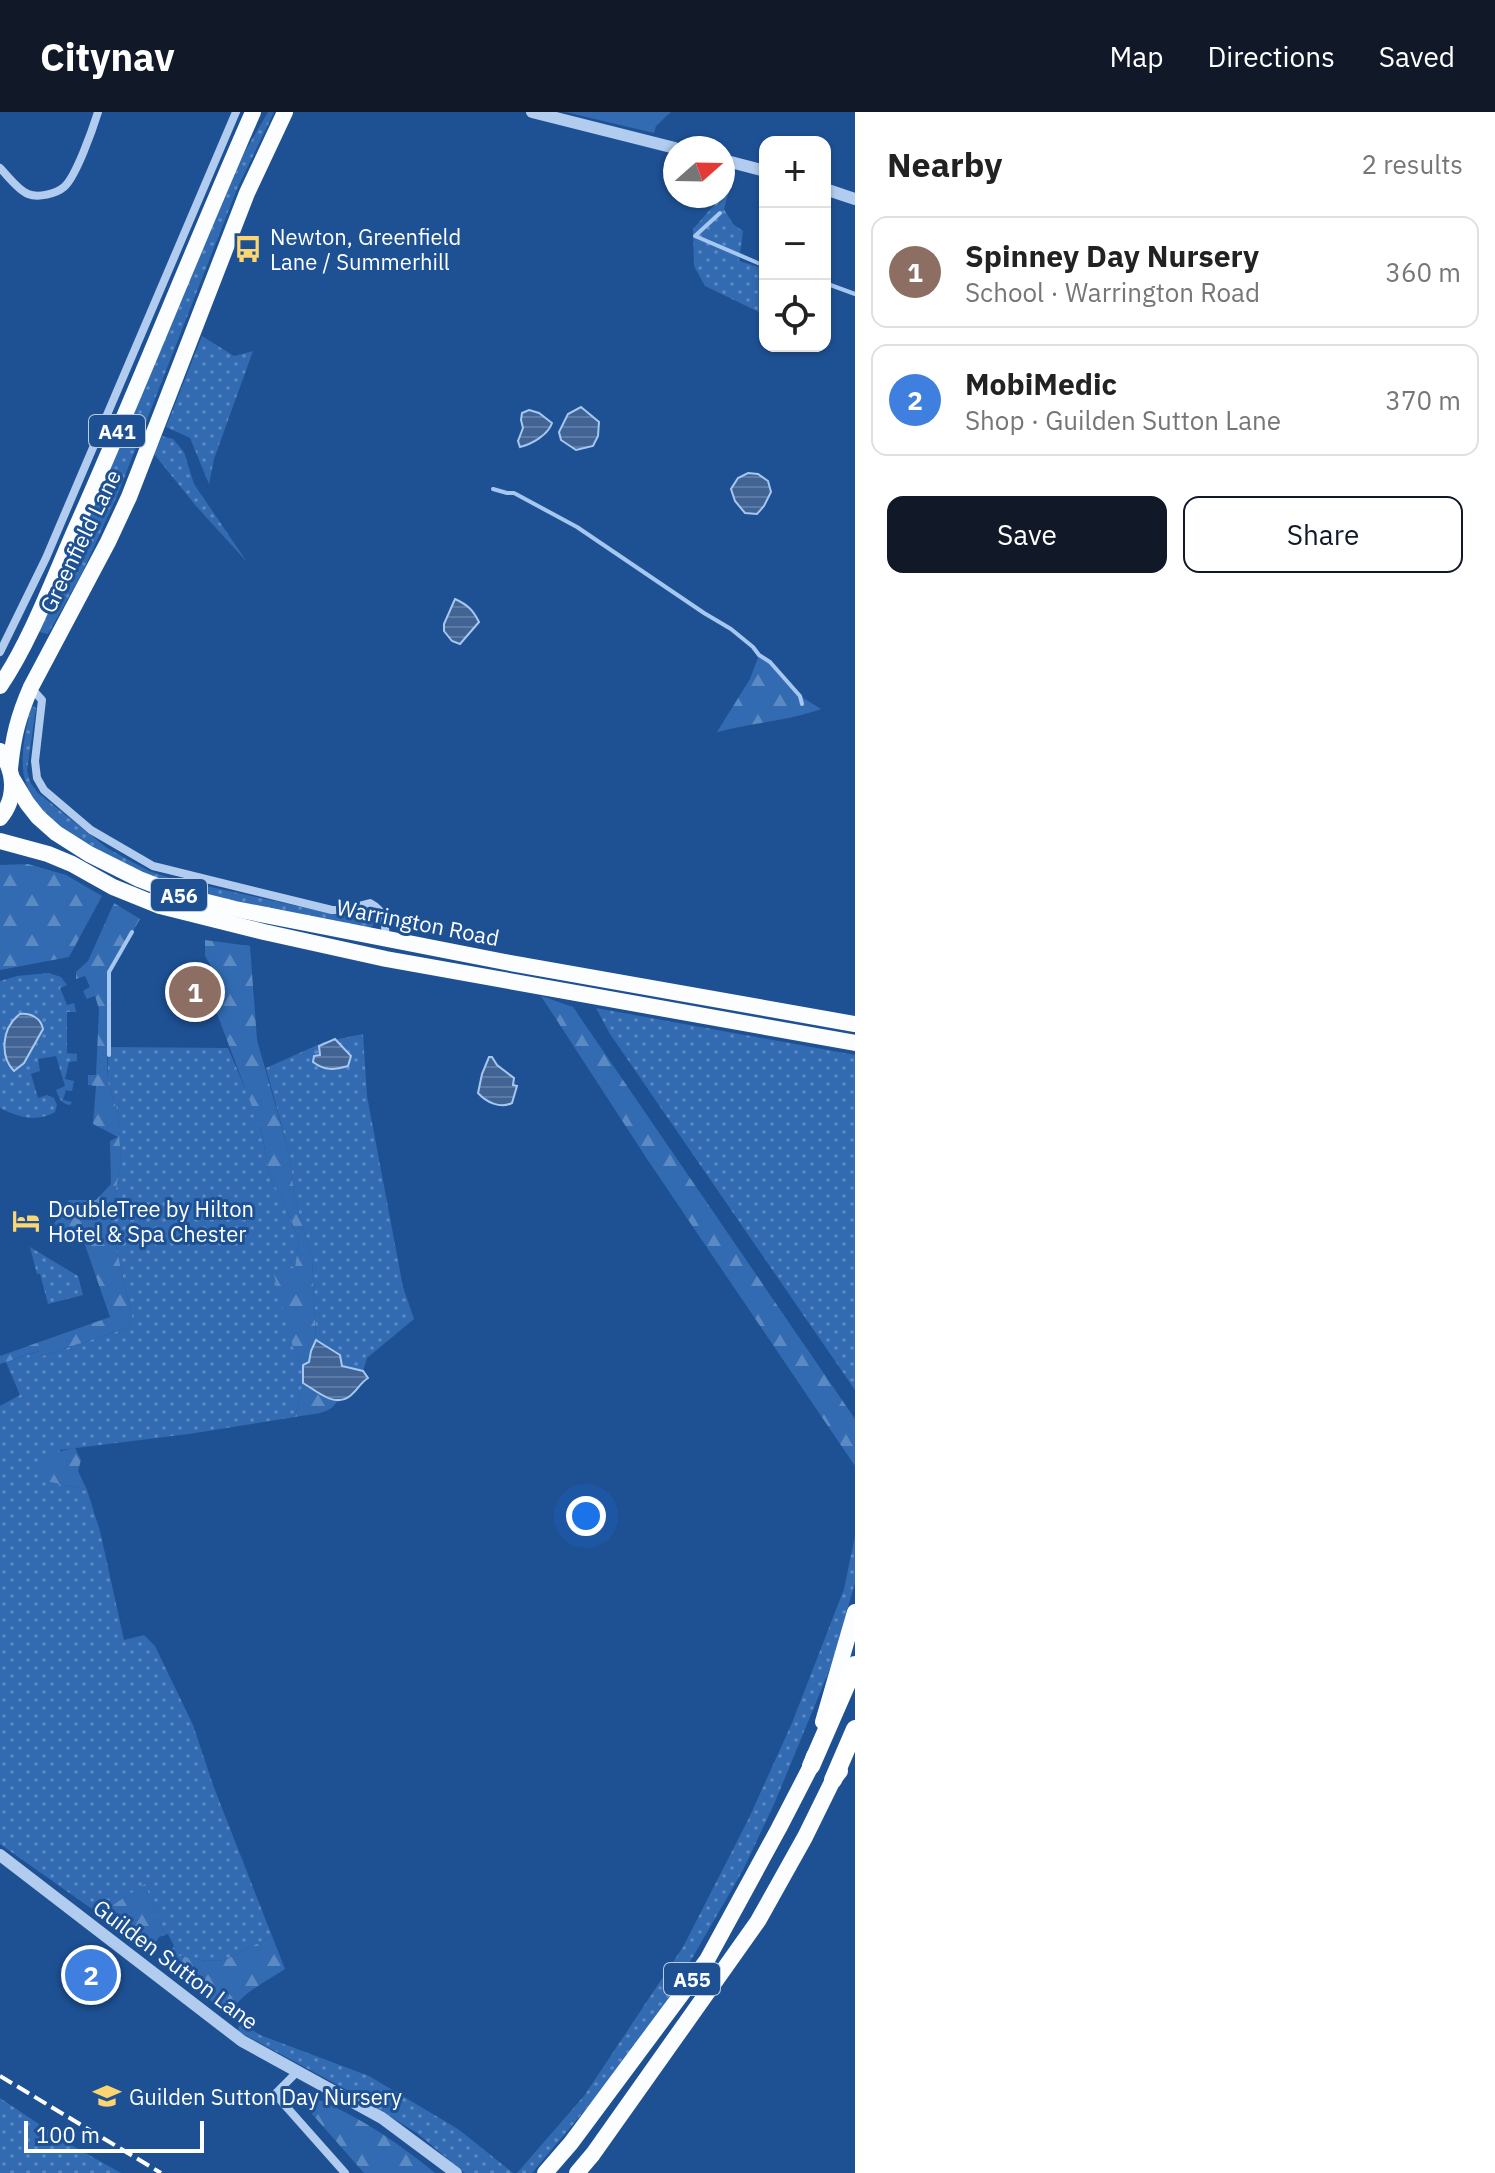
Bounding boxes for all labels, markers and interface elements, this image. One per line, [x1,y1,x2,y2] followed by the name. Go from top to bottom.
[40,32,175,81] text: Citynav
[1109,38,1163,75] text: Map
[1207,38,1335,75] text: Directions
[1379,38,1455,75] text: Saved
[663,136,735,208] north arrow
[759,136,831,352] map controls
[759,136,831,208] button: +
[887,142,1002,186] text: Nearby
[1361,147,1463,181] text: 2 results
[759,208,831,280] button: −
[270,222,461,276] place label: Newton, Greenfield Lane / Summerhill
[233,234,263,264] bus stop icon: Newton, Greenfield Lane / Summerhill
[965,236,1259,275] text: Spinney Day Nursery
[907,255,923,289] text: 1
[1385,255,1461,289] text: 360 m
[965,275,1260,309] text: School · Warrington Road
[759,280,831,352] button: locate
[965,364,1117,403] text: MobiMedic
[907,383,923,417] text: 2
[1385,383,1461,417] text: 370 m
[965,403,1281,437] text: Shop · Guilden Sutton Lane
[89,415,145,447] road number: A41
[33,465,127,617] street label: Greenfield Lane
[887,496,1167,573] button: Save
[1183,496,1463,573] button: Share
[151,879,207,911] road number: A56
[334,892,502,952] street label: Warrington Road
[169,962,221,1022] pin: 1
[48,1194,254,1248] place label: DoubleTree by Hilton Hotel & Spa Chester
[11,1206,41,1236] hotel icon: DoubleTree by Hilton Hotel & Spa Chester
[566,1496,606,1536] your location
[88,1892,264,2036] street label: Guilden Sutton Lane
[65,1945,117,2005] pin: 2
[664,1963,720,1995] road number: A55
[92,2081,122,2111] school or university icon: Guilden Sutton Day Nursery
[129,2082,402,2111] place label: Guilden Sutton Day Nursery
[24,2117,204,2153] scale bar
[36,2120,100,2149] text: 100 m

